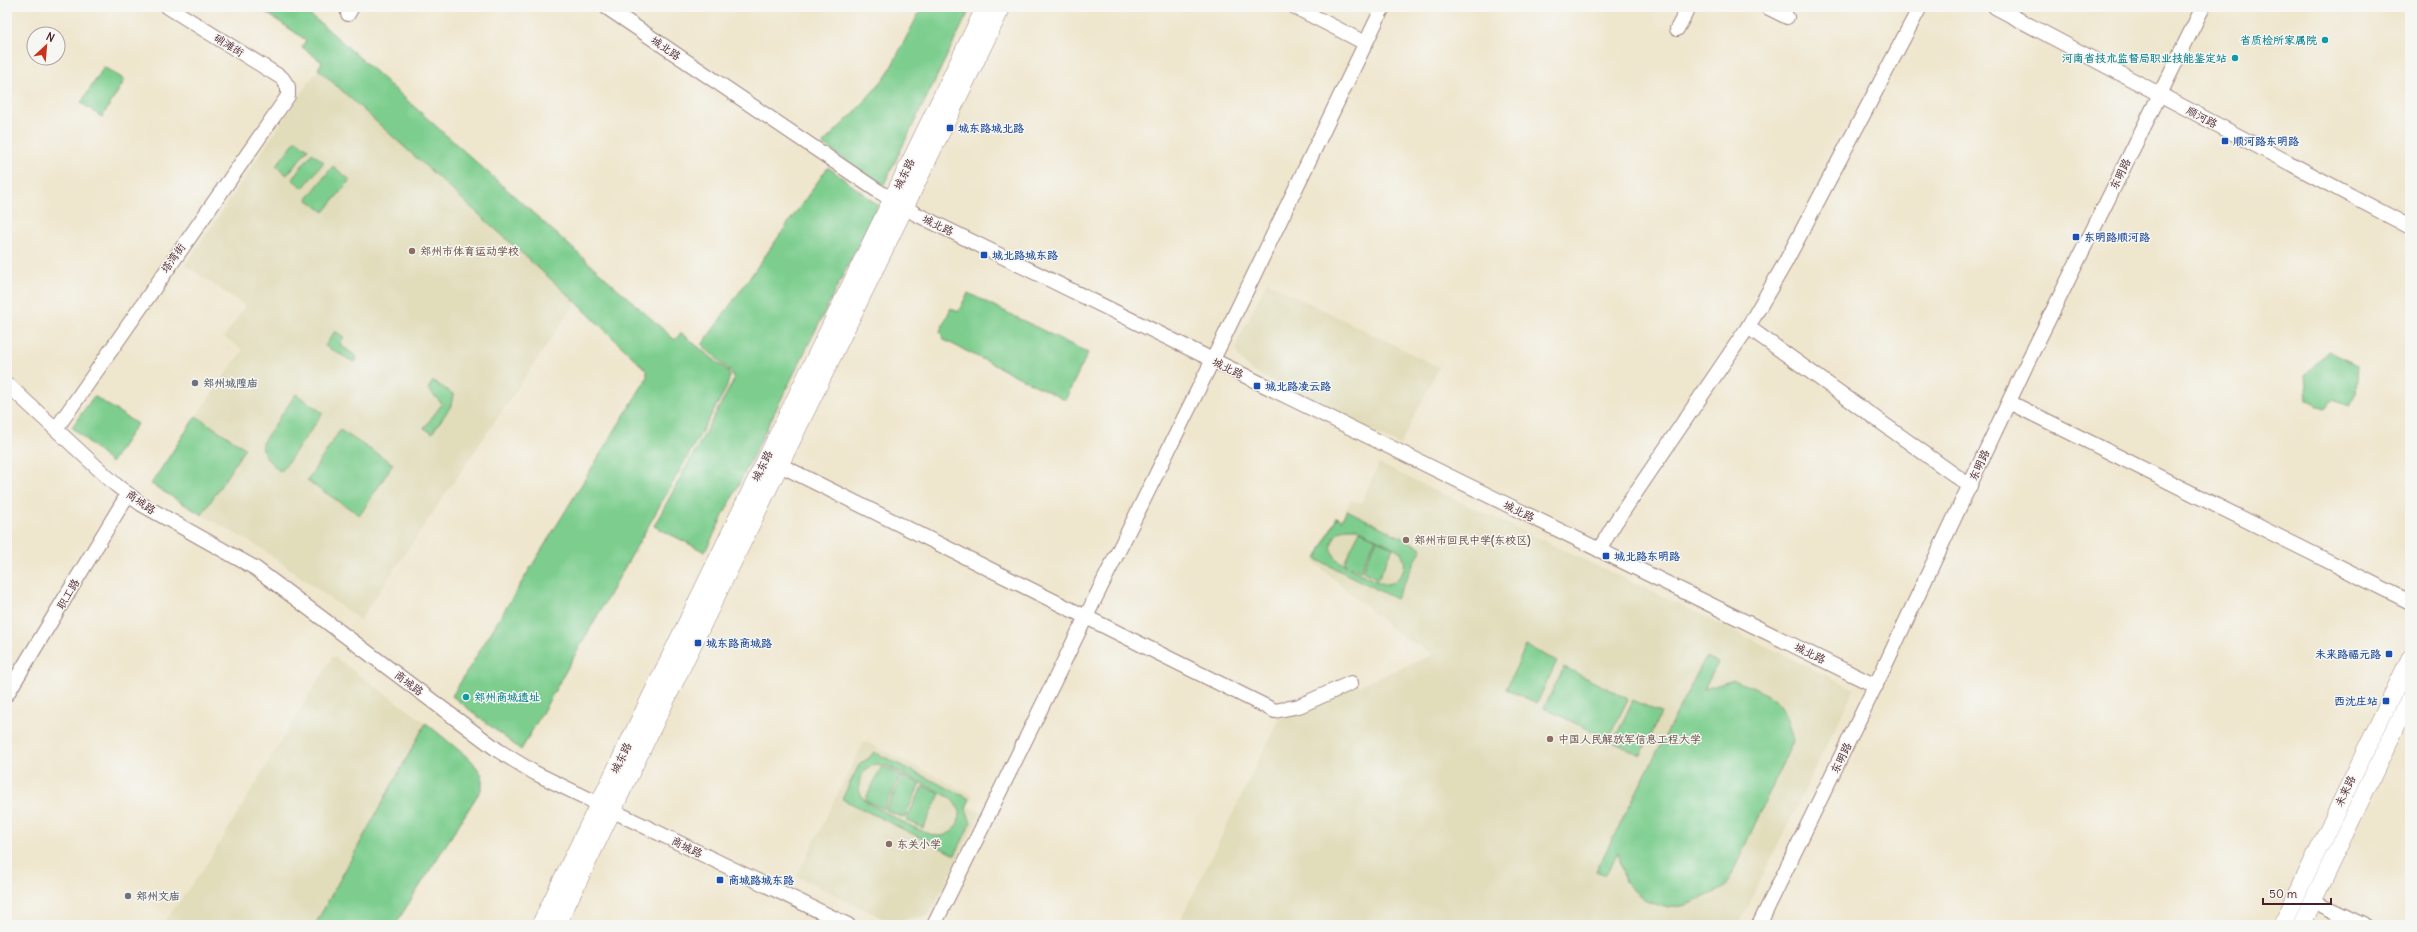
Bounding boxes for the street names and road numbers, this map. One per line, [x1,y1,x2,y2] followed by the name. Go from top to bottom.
[211,30,248,60] street label: 硝滩街
[648,33,684,63] street label: 城北路
[2184,103,2220,131] street label: 顺河路
[890,156,918,192] street label: 城东路
[2106,156,2134,192] street label: 东明路
[920,211,956,239] street label: 城北路
[158,240,189,276] street label: 塔湾街
[1210,354,1246,382] street label: 城北路
[1966,447,1992,483] street label: 东明路
[748,448,776,484] street label: 城东路
[123,487,159,517] street label: 商城路
[1501,497,1537,525] street label: 城北路
[54,576,82,612] street label: 职工路
[1792,639,1828,667] street label: 城北路
[392,667,426,699] street label: 商城路
[607,740,635,776] street label: 城东路
[1827,740,1855,776] street label: 东明路
[2332,773,2358,809] street label: 未来路
[669,833,705,861] street label: 商城路

